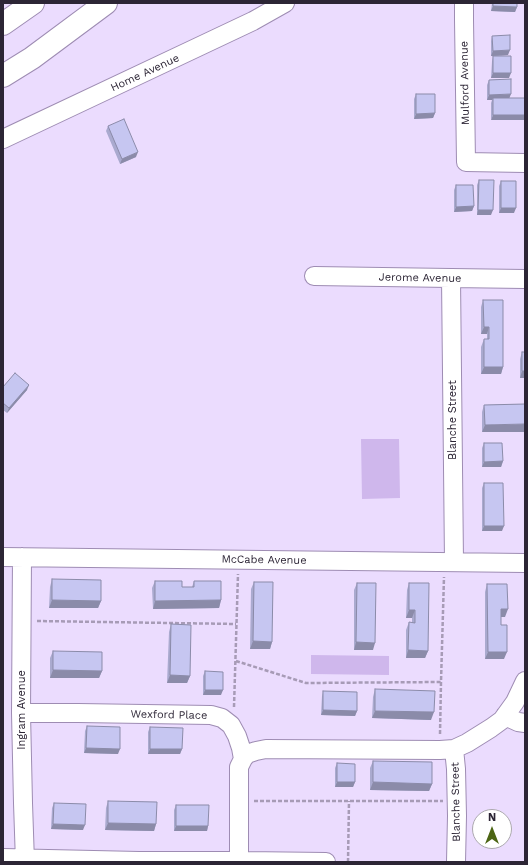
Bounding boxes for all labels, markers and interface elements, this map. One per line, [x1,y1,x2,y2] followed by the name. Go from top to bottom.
[458,41,472,125] street label: Mulford Avenue
[109,51,181,95] street label: Home Avenue
[378,271,462,285] street label: Jerome Avenue
[446,380,460,460] street label: Blanche Street
[221,553,307,567] street label: McCabe Avenue
[15,670,29,750] street label: Ingram Avenue
[131,708,207,722] street label: Wexford Place
[449,762,463,842] street label: Blanche Street
[472,809,512,849] north arrow
[488,811,496,824] text: N

